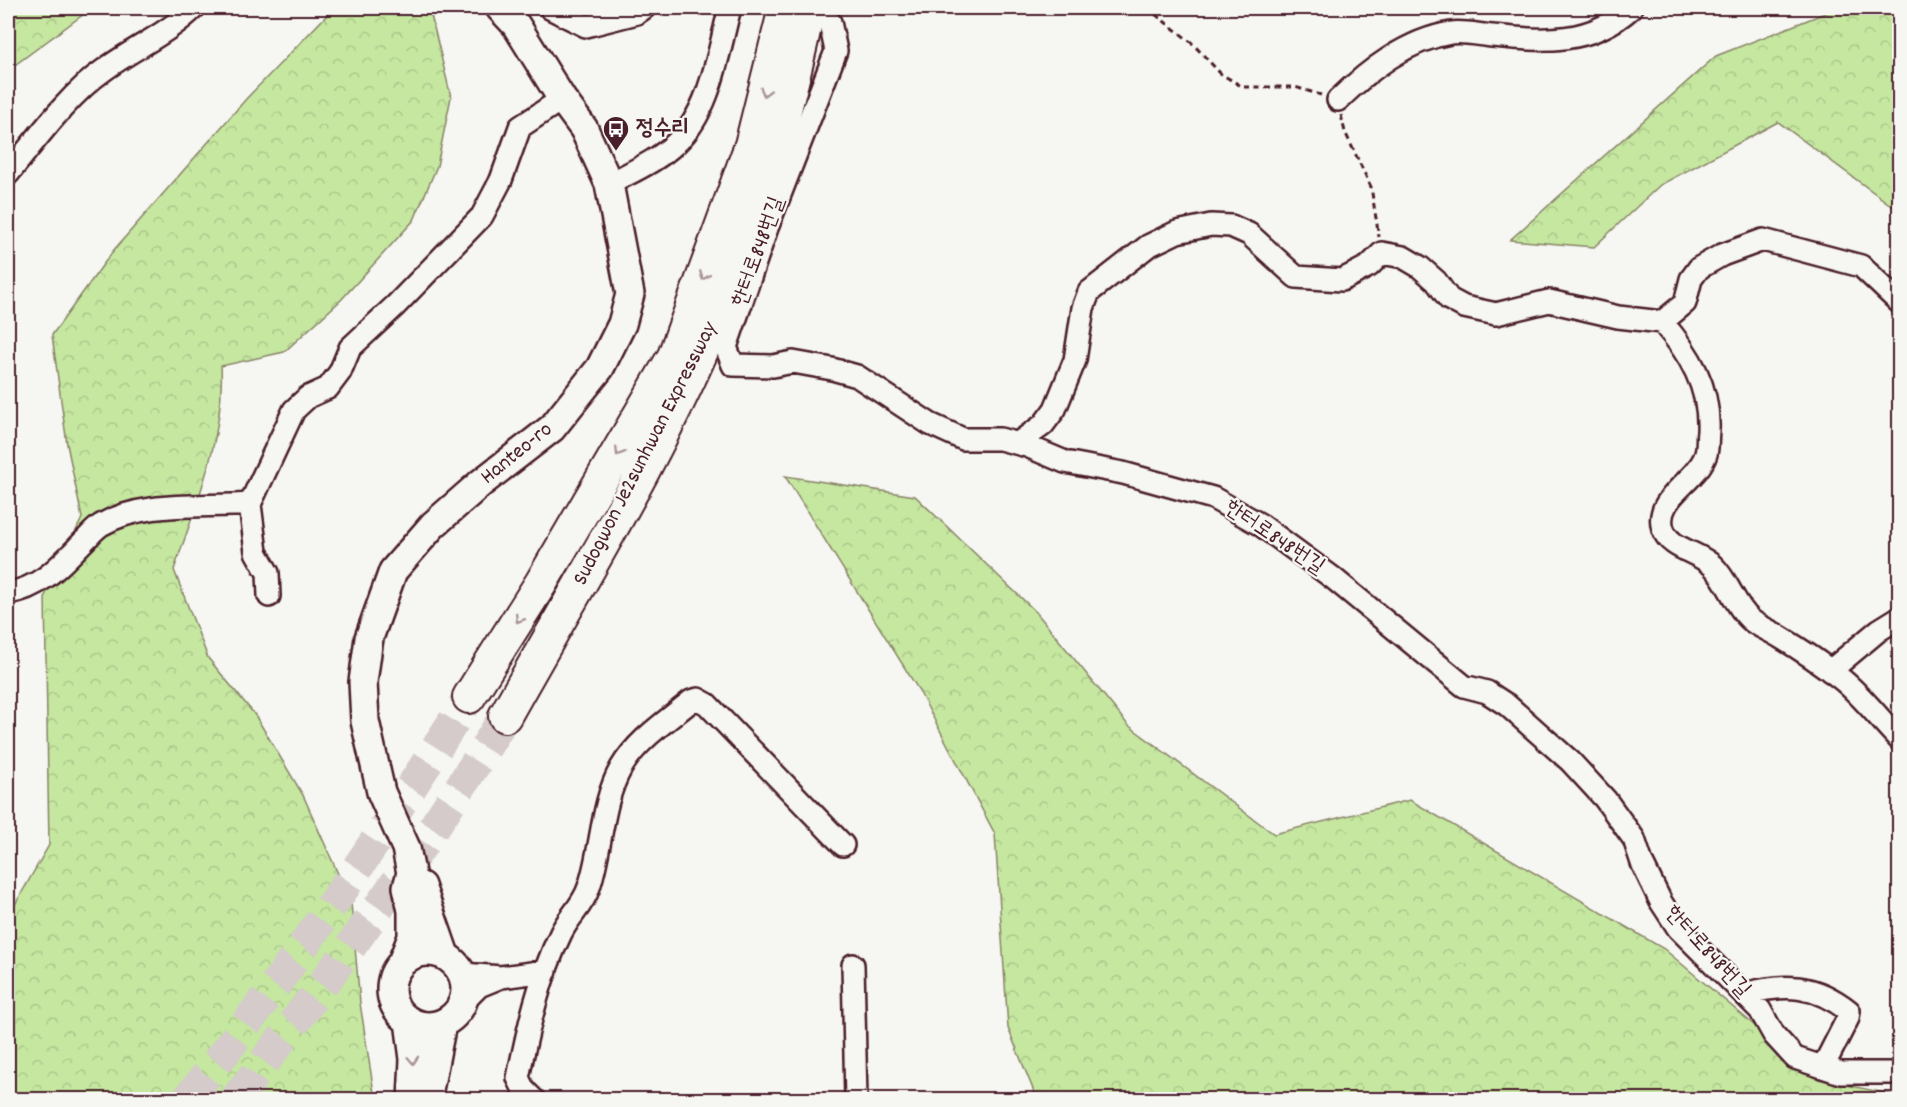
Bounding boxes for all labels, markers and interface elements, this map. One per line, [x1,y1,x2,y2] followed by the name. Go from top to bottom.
[760,86,772,96] one-way arrow
[601,114,631,152] bus stop icon: 정수리
[636,114,689,145] place label: 정수리
[725,192,793,311] street label: 한터로848번길
[698,271,711,281] one-way arrow
[566,316,727,591] street label: Sudogwon Je2sunhwan Expressway
[474,415,560,493] street label: Hanteo-ro
[615,446,627,456] one-way arrow
[1218,493,1331,583] street label: 한터로848번길
[515,612,526,623] one-way arrow
[1657,899,1757,1005] street label: 한터로848번길
[407,1056,420,1065] one-way arrow

